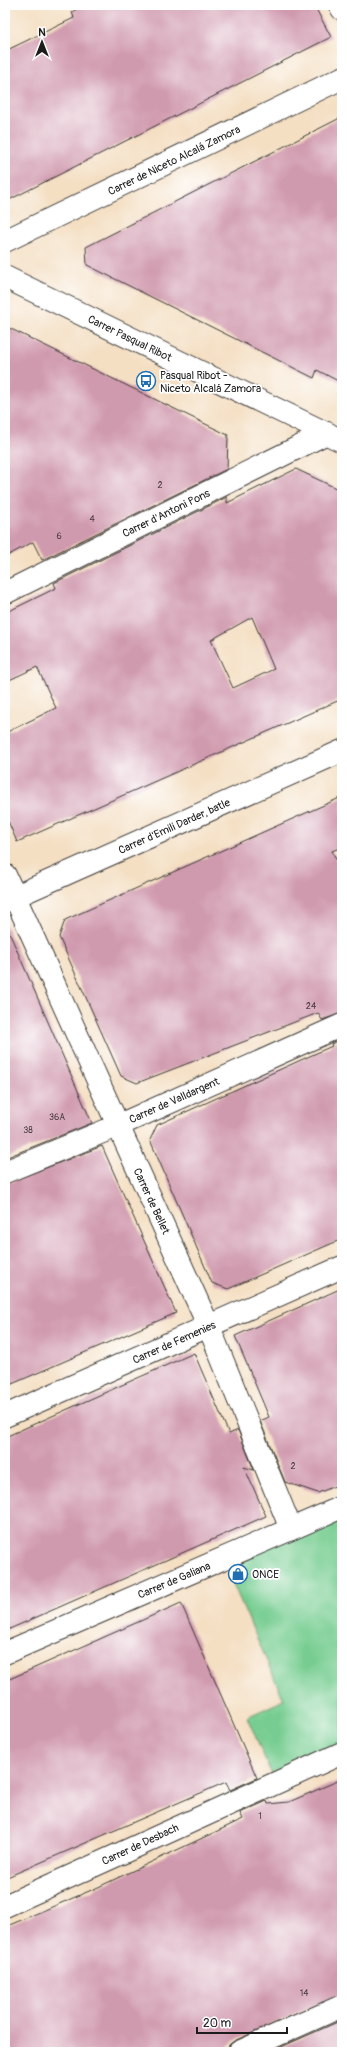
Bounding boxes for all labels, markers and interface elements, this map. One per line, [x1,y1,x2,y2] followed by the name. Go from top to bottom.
[22,22,62,62] north arrow
[38,26,46,39] text: N
[106,123,243,198] street label: Carrer de Niceto Alcalá Zamora
[86,312,174,365] street label: Carrer Pasqual Ribot
[160,369,261,395] place label: Pasqual Ribot - Niceto Alcalá Zamora
[135,370,157,392] bus stop icon: Pasqual Ribot - Niceto Alcalá Zamora
[157,480,163,491] house number: 2
[120,487,212,540] street label: Carrer d'Antoni Pons
[89,514,95,525] house number: 4
[56,531,62,542] house number: 6
[116,796,233,857] street label: Carrer d'Emili Darder, batle
[306,1001,317,1012] house number: 24
[127,1075,222,1126] street label: Carrer de Valldargent
[49,1112,65,1123] house number: 36A
[23,1125,33,1136] house number: 38
[131,1166,173,1237] street label: Carrer de Bellet
[131,1318,218,1367] street label: Carrer de Femenies
[290,1461,296,1472] house number: 2
[136,1559,212,1602] street label: Carrer de Galiana
[227,1563,249,1585] shop icon: ONCE
[252,1568,279,1581] place label: ONCE
[258,1811,262,1822] house number: 1
[100,1821,181,1868] street label: Carrer de Desbach
[300,1988,309,1999] house number: 14
[197,2009,287,2035] scale bar
[203,2016,232,2031] text: 20 m

